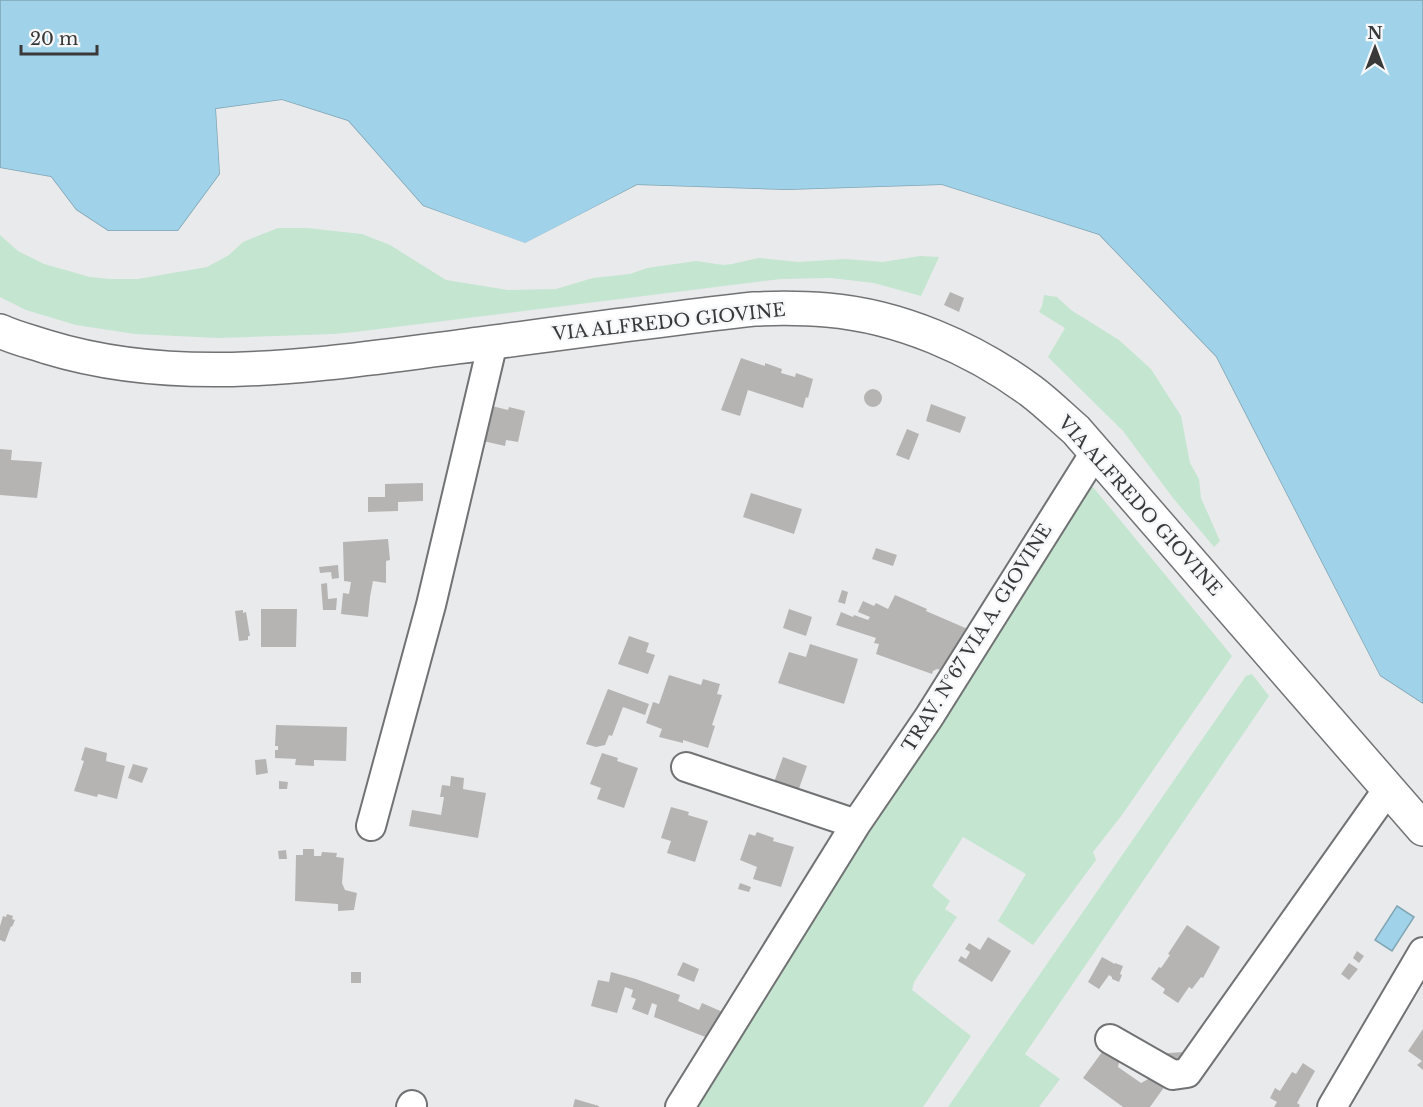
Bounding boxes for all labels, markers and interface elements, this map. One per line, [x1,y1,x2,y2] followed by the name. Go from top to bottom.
[21,18,98,56] scale bar
[1345,18,1405,78] north arrow
[1367,23,1383,43] text: N
[30,28,78,50] text: 20 m
[551,299,786,345] street label: VIA ALFREDO GIOVINE
[1053,411,1226,600] street label: VIA ALFREDO GIOVINE
[898,520,1056,756] street label: TRAV. N°67 VIA A. GIOVINE

